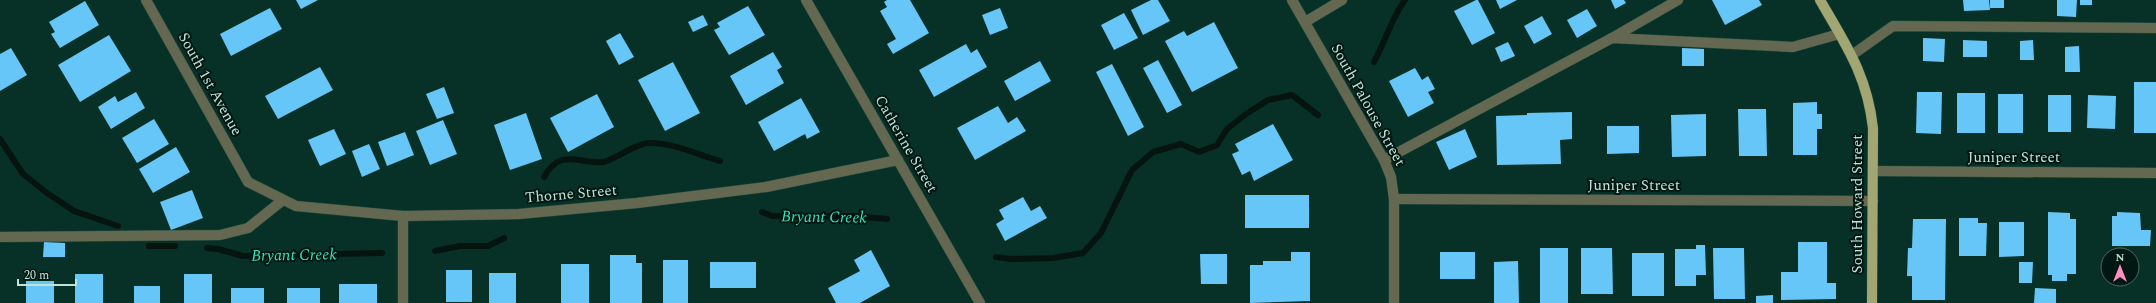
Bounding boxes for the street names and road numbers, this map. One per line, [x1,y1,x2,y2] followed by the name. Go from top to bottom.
[172,28,248,140] street label: South 1st Avenue
[1325,40,1411,170] street label: South Palouse Street
[869,91,943,197] street label: Catherine Street
[1846,135,1869,273] street label: South Howard Street
[1968,146,2060,169] street label: Juniper Street
[1588,174,1680,197] street label: Juniper Street
[524,179,618,209] street label: Thorne Street

